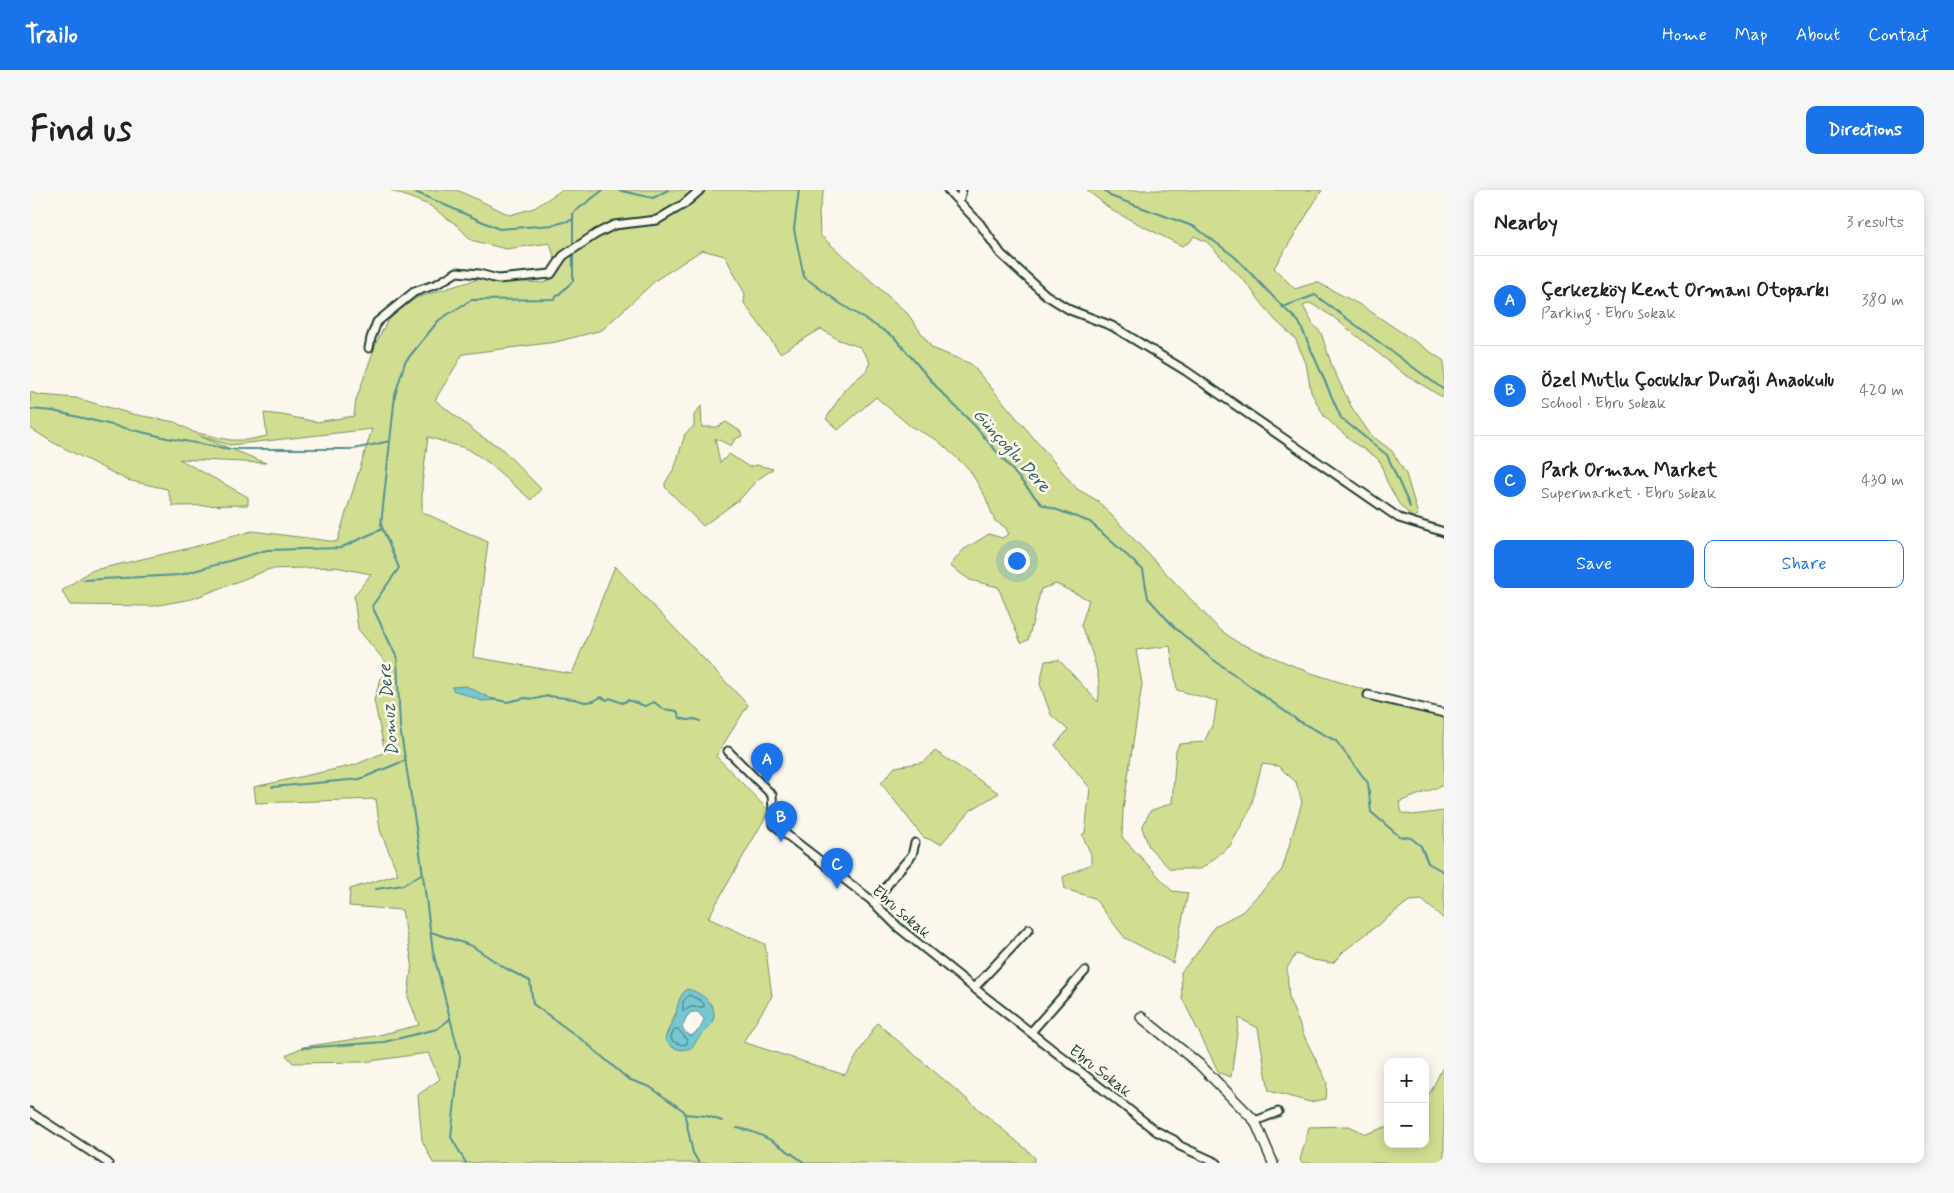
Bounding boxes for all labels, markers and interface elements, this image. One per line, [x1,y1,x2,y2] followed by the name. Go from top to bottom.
[25,20,78,51] text: Trailo
[1662,23,1707,47] text: Home
[1735,23,1768,47] text: Map
[1796,23,1840,47] text: About
[1868,23,1929,47] text: Contact
[1806,106,1924,154] button: Directions
[30,107,132,153] text: Find us
[1494,209,1558,237] text: Nearby
[1846,212,1904,233] text: 3 results
[1541,278,1830,303] text: Çerkezköy Kent Ormanı Otoparkı
[1505,290,1515,311] text: A
[1861,290,1904,311] text: 380 m
[1541,303,1676,324] text: Parking · Ebru sokak
[1541,368,1834,393] text: Özel Mutlu Çocuklar Durağı Anaokulu
[1505,380,1515,401] text: B
[1860,380,1904,401] text: 420 m
[1541,393,1666,414] text: School · Ebru sokak
[967,403,1056,498] water label: Günçoğlu Dere
[1541,458,1717,483] text: Park Orman Market
[1504,470,1516,491] text: C
[1861,470,1904,491] text: 430 m
[1541,483,1716,504] text: Supermarket · Ebru sokak
[1494,540,1694,588] button: Save
[1704,540,1904,588] button: Share
[1004,548,1030,574] your location
[373,662,405,757] water label: Domuz Dere
[751,743,783,784] pin: A
[765,801,797,842] pin: B
[821,848,853,889] pin: C
[867,881,935,943] street label: Ebru sokak
[1064,1040,1136,1102] street label: Ebru Sokak
[1384,1058,1429,1148] map controls
[1384,1058,1429,1103] button: +
[1384,1103,1429,1148] button: −

